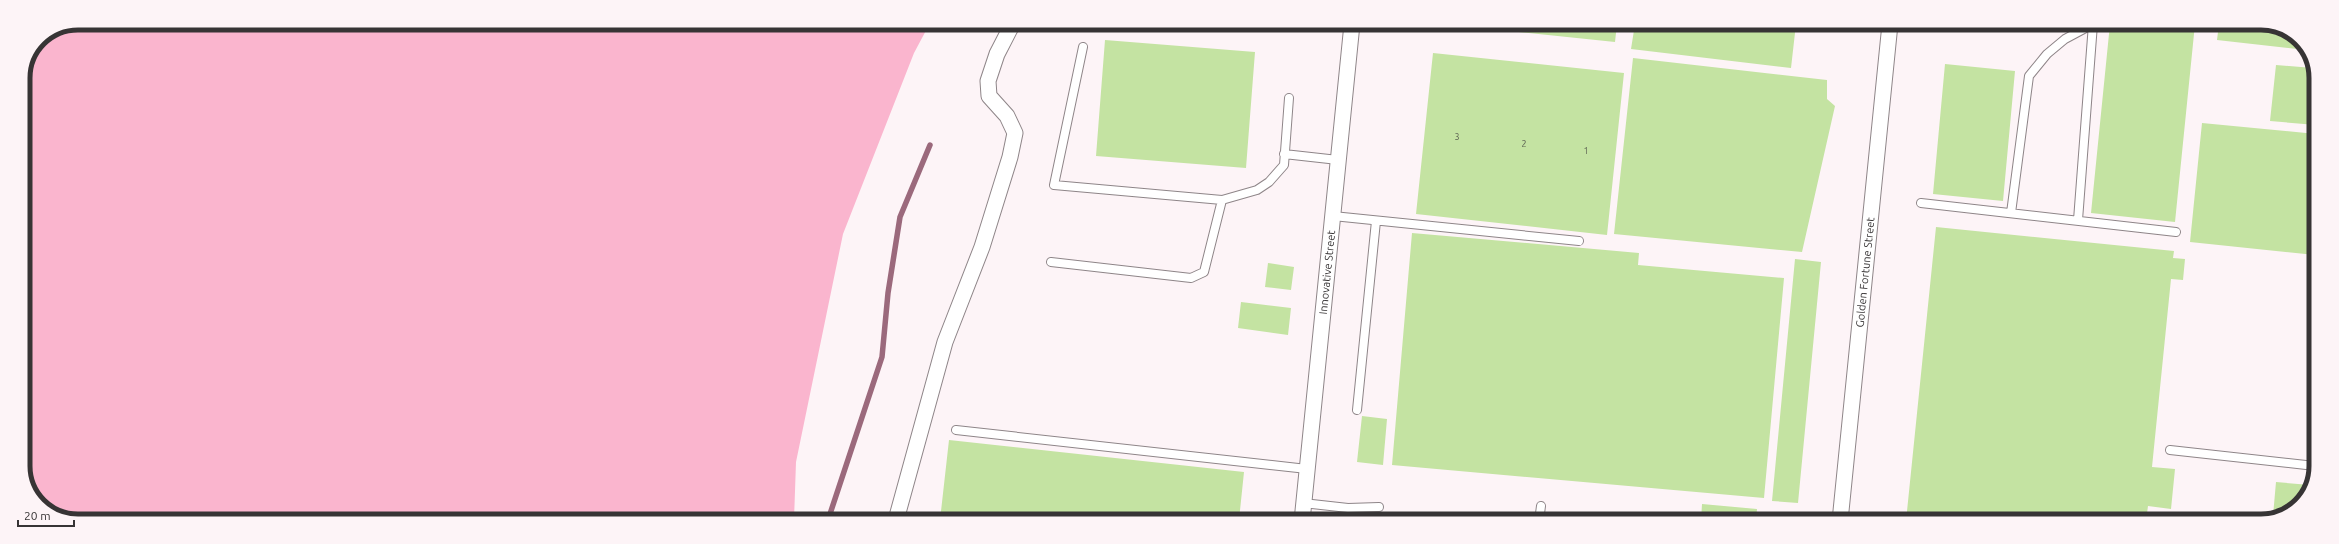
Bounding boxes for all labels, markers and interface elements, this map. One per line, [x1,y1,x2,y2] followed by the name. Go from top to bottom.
[1454,132,1460,142] house number: 3
[1521,139,1527,149] house number: 2
[1583,146,1589,156] house number: 1
[1854,216,1877,328] street label: Golden Fortune Street
[1317,229,1337,315] street label: Innovative Street
[18,502,74,528] scale bar
[24,509,51,522] text: 20 m

